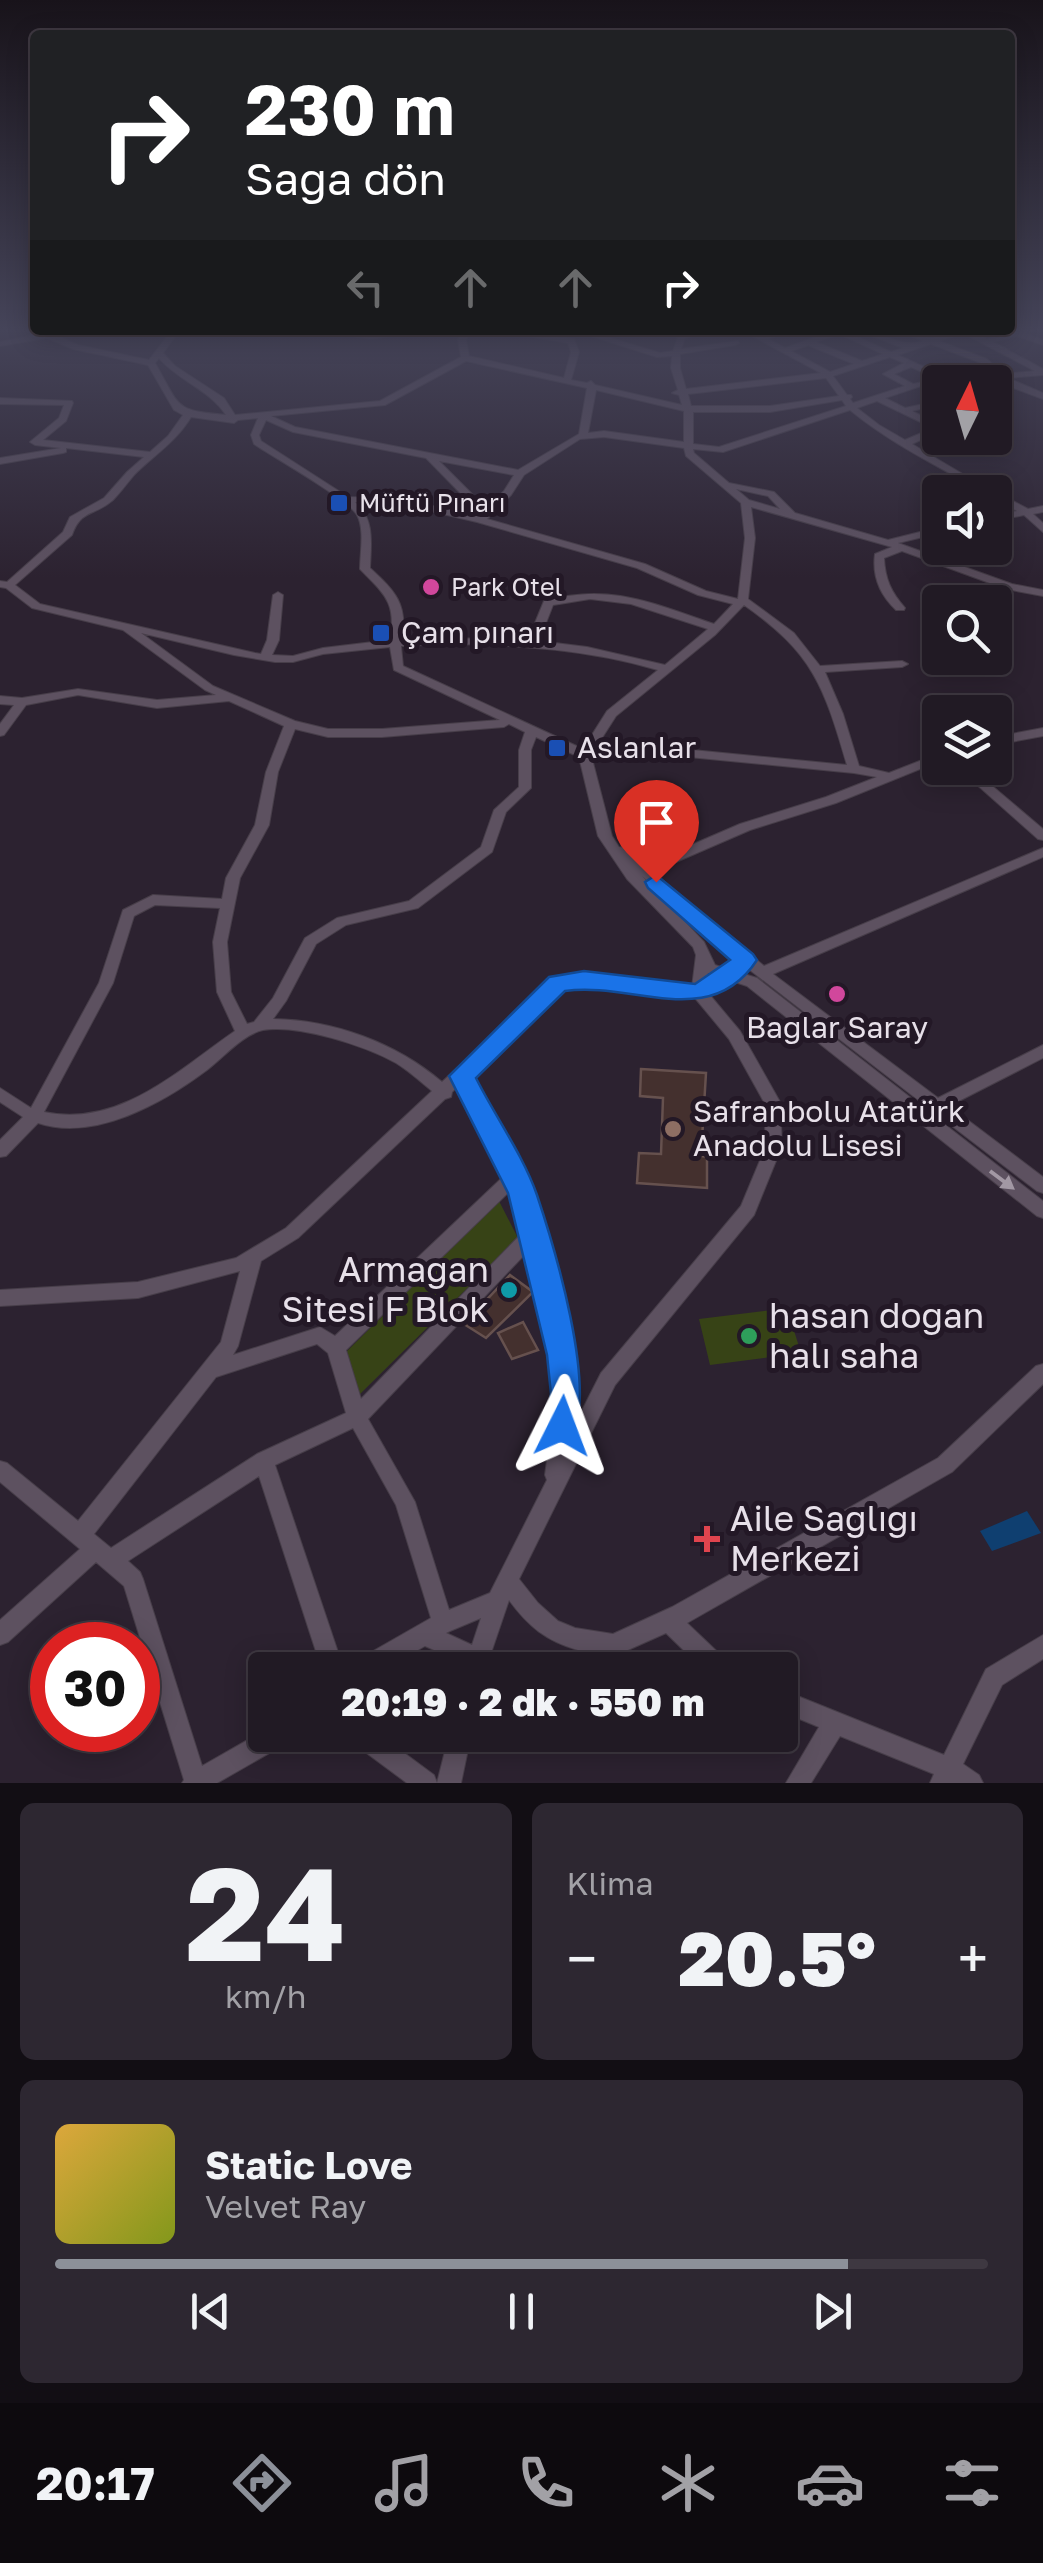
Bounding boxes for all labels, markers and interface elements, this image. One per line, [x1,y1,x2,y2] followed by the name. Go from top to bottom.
[245,66,455,150] text: 230 m
[80,70,210,200] icon: right
[245,151,446,205] text: Sağa dön
[338,260,393,315] icon: left
[443,260,498,315] icon: ahead
[548,260,603,315] icon: ahead
[653,260,708,315] icon: right
[922,365,1012,455] north arrow
[922,365,1012,785] map controls
[922,475,1012,565] button: sound
[359,487,505,518] place label: Müftü Pınarı
[328,492,350,514] marker: Müftü Pınarı
[451,571,562,602] place label: Park Otel
[420,576,442,598] marker: Park Otel
[922,585,1012,675] button: search
[401,614,554,650] place label: Çam pınarı
[370,622,392,644] marker: Çam pınarı
[922,695,1012,785] button: layers
[577,729,696,765] place label: Aslanlar
[546,737,568,759] marker: Aslanlar
[614,780,699,883] pin
[629,795,684,850] icon: arrive
[826,983,848,1005] marker: Bağlar Saray
[746,1009,928,1045] place label: Bağlar Saray
[693,1093,965,1163] place label: Safranbolu Atatürk Anadolu Lisesi
[662,1118,684,1140] marker: Safranbolu Atatürk Anadolu Lisesi
[989,1169,1015,1189] one-way arrow
[282,1248,489,1330] place label: Armağan Sitesi F Blok
[498,1279,520,1301] marker: Armağan Sitesi F Blok
[769,1294,984,1376] place label: hasan doğan halı saha
[738,1325,760,1347] marker: hasan doğan halı saha
[510,1374,614,1478] position arrow
[730,1497,918,1579] place label: Aile Sağlığı Merkezi
[694,1526,720,1552] marker: Aile Sağlığı Merkezi
[30,1622,160,1752] speed limit sign: 30
[341,1679,705,1724] text: 20:19 · 2 dk · 550 m
[185,1834,346,1990] text: 24
[567,1864,653,1902] text: Klima
[679,1912,876,2003] text: 20.5°
[567,1925,597,1991] text: −
[958,1925,988,1991] text: +
[225,1977,306,2015] text: km/h
[205,2142,412,2187] text: Static Love
[205,2187,366,2225] text: Velvet Ray
[183,2284,238,2339] icon: previous
[494,2284,549,2339] icon: pause
[805,2284,860,2339] icon: next
[227,2448,297,2518] icon: directions
[369,2448,439,2518] icon: music
[511,2448,581,2518] icon: phone
[653,2448,723,2518] icon: climate
[795,2448,865,2518] icon: car
[937,2448,1007,2518] icon: filters
[36,2456,155,2510] text: 20:17

